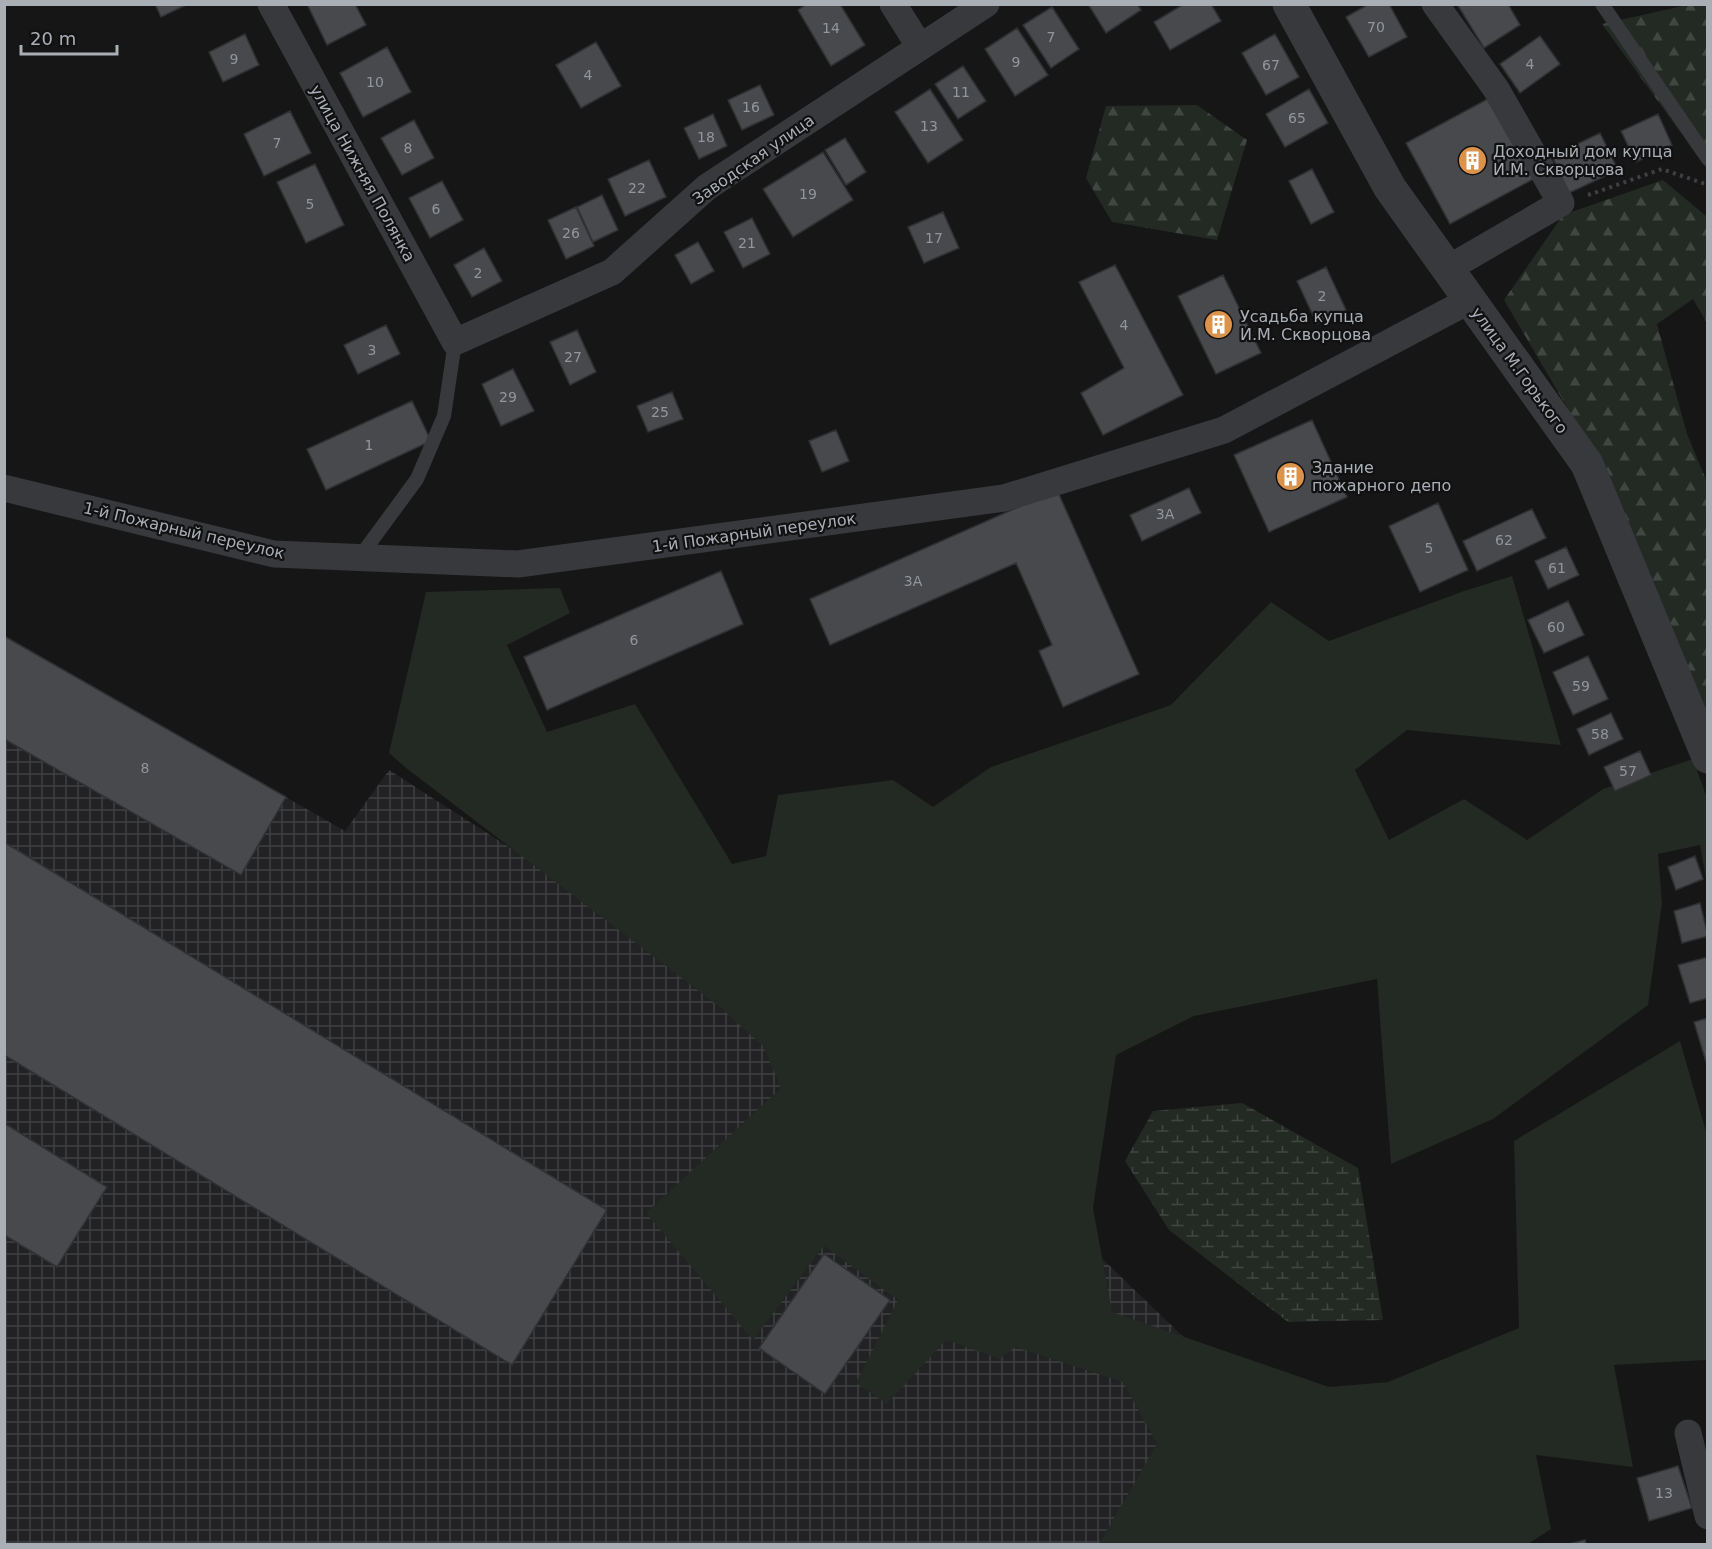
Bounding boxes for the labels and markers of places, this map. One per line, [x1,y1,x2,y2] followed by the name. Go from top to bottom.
[1493,142,1672,179] place label: Доходный дом купца И.М. Скворцова
[1456,144,1488,176] building icon: Доходный дом купца И.М. Скворцова
[1240,307,1371,344] place label: Усадьба купца И.М. Скворцова
[1203,309,1235,341] building icon: Усадьба купца И.М. Скворцова
[1312,458,1451,495] place label: Здание пожарного депо
[1275,460,1307,492] building icon: Здание пожарного депо

